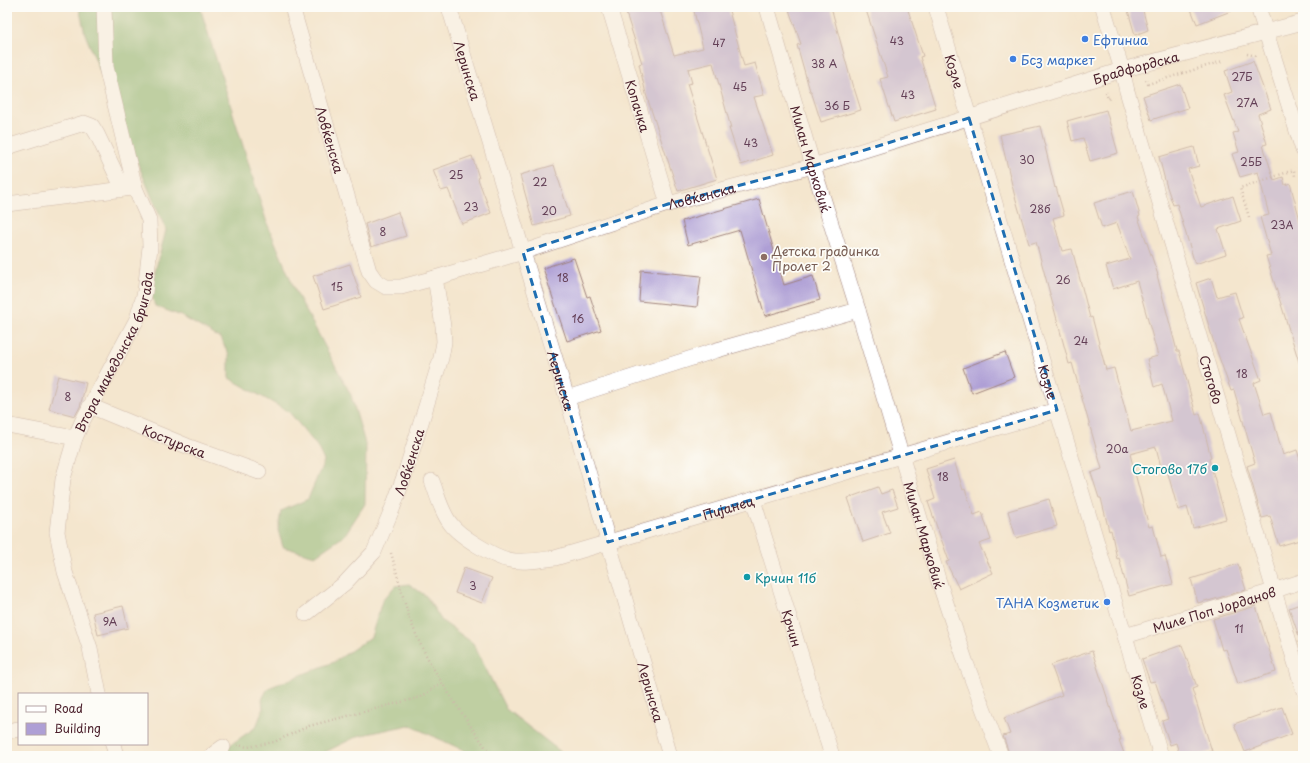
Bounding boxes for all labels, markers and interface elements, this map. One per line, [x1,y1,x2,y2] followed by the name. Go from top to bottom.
[1093,30,1148,49] place label: Ефтиниа
[890,32,904,49] house number: 43
[713,34,726,51] house number: 47
[1080,34,1090,44] marker: Ефтиниа
[450,38,486,103] street label: Леринска
[1090,46,1182,88] street label: Брадфордска
[1021,50,1095,69] place label: Бсз маркет
[941,52,969,91] street label: Козле
[1008,54,1018,64] marker: Бсз маркет
[811,55,838,72] house number: 38 А
[1232,68,1252,85] house number: 27Б
[622,77,656,135] street label: Копачка
[733,78,747,95] house number: 45
[901,86,915,103] house number: 43
[1236,94,1259,111] house number: 27А
[824,97,850,114] house number: 36 Б
[786,103,836,215] street label: Милан Марковиќ
[312,104,350,176] street label: Ловќенска
[744,134,758,151] house number: 43
[1019,151,1035,168] house number: 30
[1240,153,1262,170] house number: 25Б
[449,166,463,183] house number: 25
[533,173,547,190] house number: 22
[666,177,738,213] street label: Ловќенска
[464,198,478,215] house number: 23
[1029,200,1051,217] house number: 28б
[541,202,557,219] house number: 20
[1271,216,1293,233] house number: 23A
[380,223,387,240] house number: 8
[771,241,880,275] place label: Детска градинка Пролет 2
[759,252,769,262] marker: Детска градинка Пролет 2
[557,269,569,286] house number: 18
[69,270,157,435] street label: Втора македонска бригада
[1055,271,1071,288] house number: 26
[331,278,343,295] house number: 15
[572,310,585,327] house number: 16
[1074,332,1088,349] house number: 24
[544,348,580,413] street label: Леринска
[1196,353,1228,406] street label: Стогово
[1034,362,1063,401] street label: Козле
[1236,365,1248,382] house number: 18
[65,388,72,405] house number: 8
[140,419,209,462] street label: Костурска
[389,425,428,498] street label: Ловќенска
[1106,440,1128,457] house number: 20a
[1132,459,1207,478] place label: Стогово 17б
[1210,463,1220,473] marker: Стогово 17б
[937,468,949,485] house number: 18
[900,479,950,591] street label: Милан Марковиќ
[700,490,757,524] street label: Пијанец
[755,568,817,587] place label: Крчин 11б
[742,572,752,582] marker: Крчин 11б
[469,577,477,594] house number: 3
[1150,581,1278,637] street label: Миле Поп Јорданов
[996,593,1099,612] place label: ТАНА Козметик
[1102,597,1112,607] marker: ТАНА Козметик
[778,607,807,649] street label: Крчин
[103,613,118,630] house number: 9А
[1234,620,1244,637] house number: 11
[634,659,669,725] street label: Леринска
[1128,672,1156,711] street label: Козле
[18,693,148,745] legend
[54,699,83,717] text: Road
[54,719,101,737] text: Building

